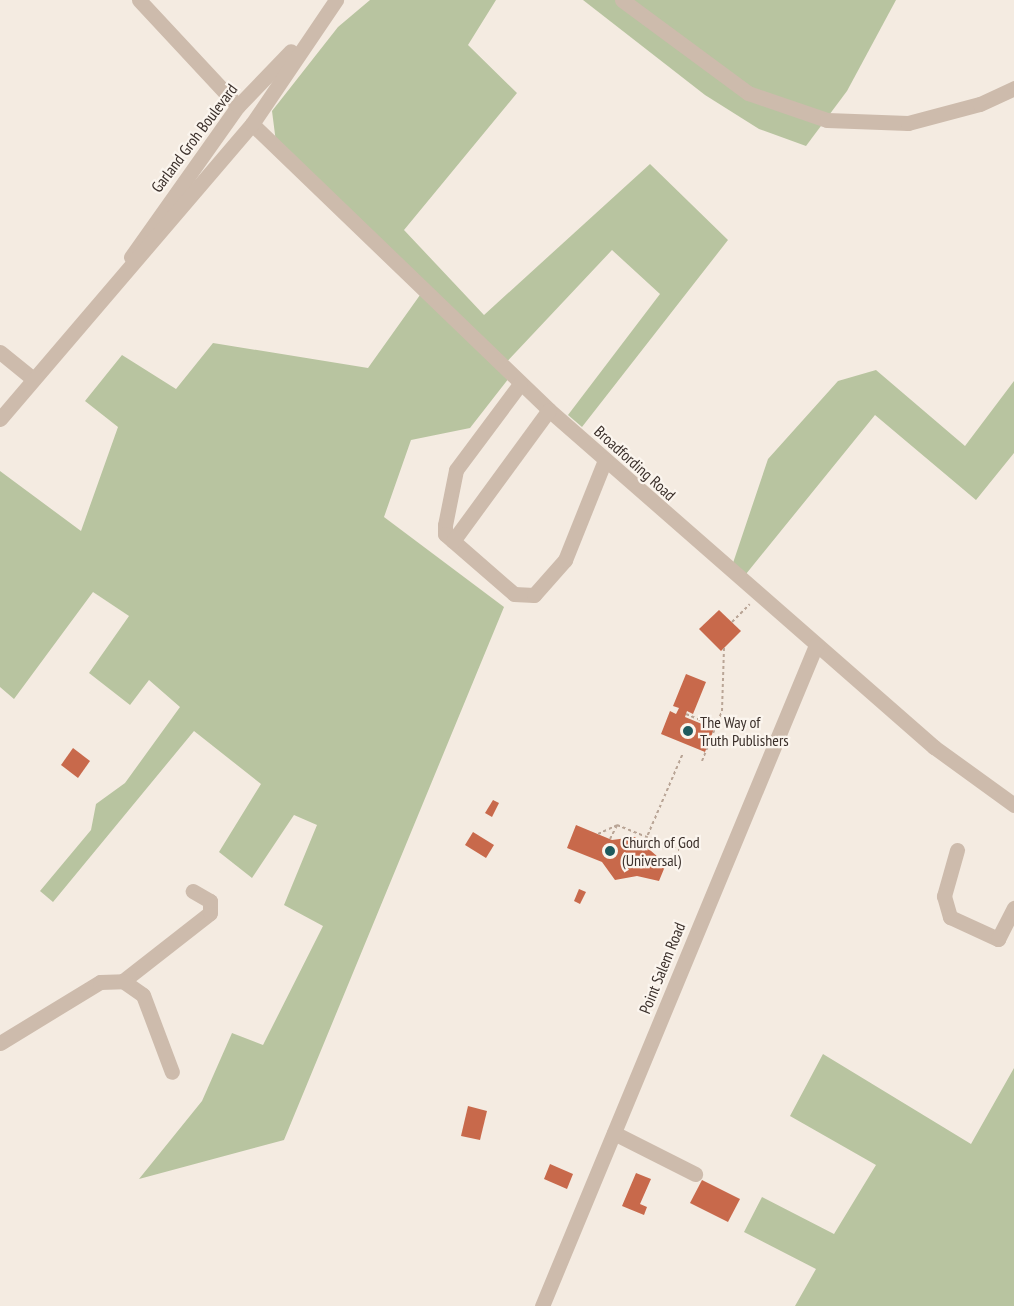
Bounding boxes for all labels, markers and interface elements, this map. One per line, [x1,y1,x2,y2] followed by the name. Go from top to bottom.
[147,80,241,196] street label: Garland Groh Boulevard
[591,422,679,504] street label: Broadfording Road
[700,712,789,750] place label: The Way of Truth Publishers
[681,724,695,738] marker: The Way of Truth Publishers
[622,832,700,870] place label: Church of God (Universal)
[603,844,617,858] marker: Church of God (Universal)
[635,920,689,1016] street label: Point Salem Road

